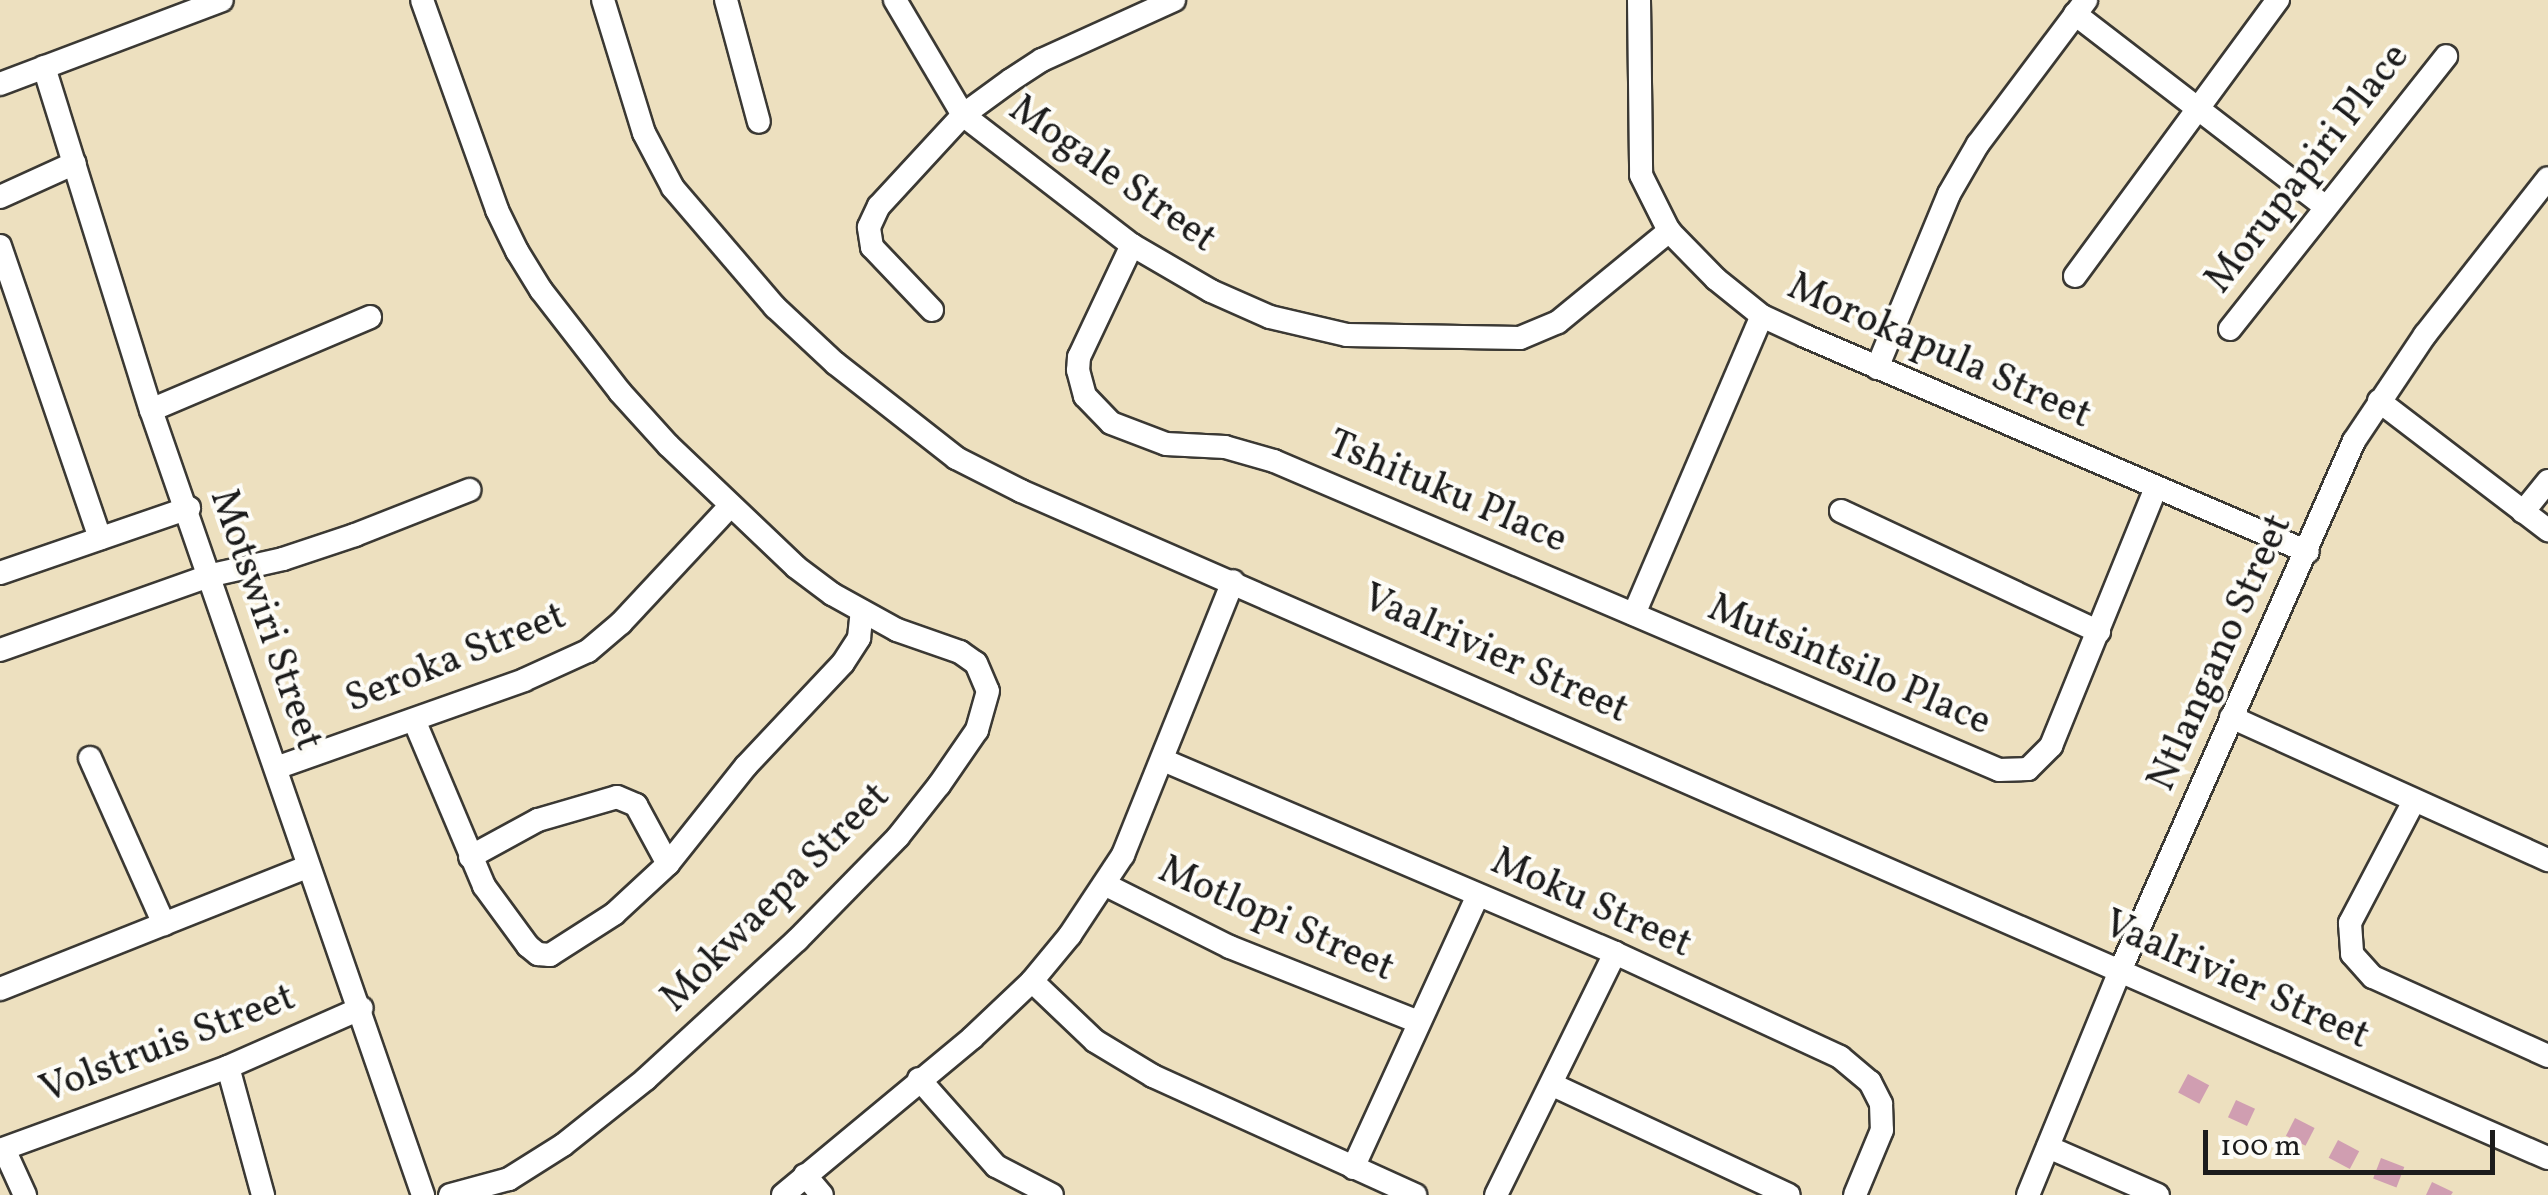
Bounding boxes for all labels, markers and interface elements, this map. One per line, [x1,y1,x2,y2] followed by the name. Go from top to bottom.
[2196,35,2420,303] street label: Morupapiri Place
[999,86,1225,264] street label: Mogale Street
[1780,264,2098,440] street label: Morokapula Street
[1320,421,1574,565] street label: Tshituku Place
[198,483,332,757] street label: Motswiri Street
[2139,507,2303,799] street label: Ntlangano Street
[1355,575,1635,735] street label: Vaalrivier Street
[1700,585,1998,747] street label: Mutsintsilo Place
[339,593,573,725] street label: Seroka Street
[651,773,901,1023] street label: Mokwaepa Street
[1483,838,1699,970] street label: Moku Street
[1151,847,1401,993] street label: Motlopi Street
[2096,901,2376,1061] street label: Vaalrivier Street
[34,974,302,1116] street label: Volstruis Street
[2208,1110,2500,1172] scale bar
[2220,1126,2301,1168] text: 100 m

